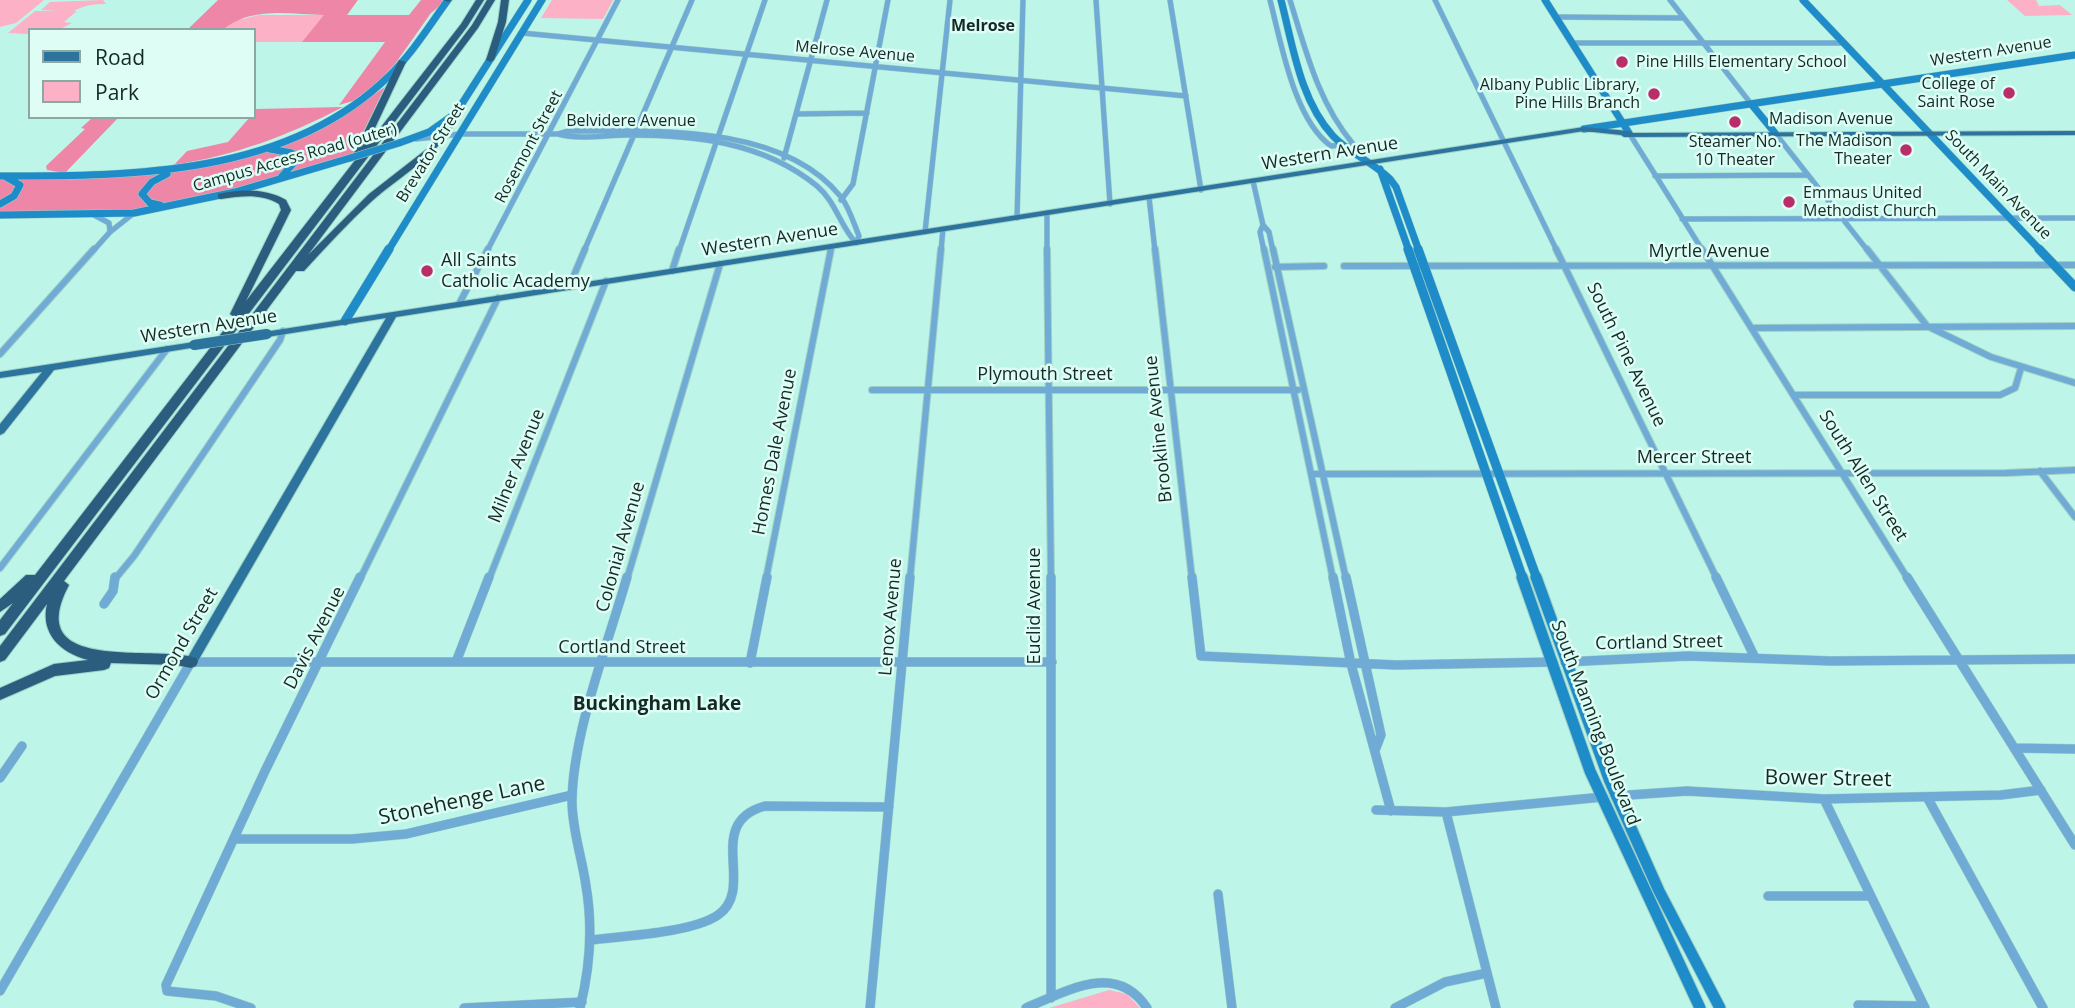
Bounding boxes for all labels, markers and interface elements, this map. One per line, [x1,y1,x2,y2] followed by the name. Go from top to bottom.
[951,16,1015,36] district label: Melrose
[28,28,256,119] legend
[1929,33,2053,71] street label: Western Avenue
[794,37,916,67] street label: Melrose Avenue
[95,43,145,71] text: Road
[1636,52,1847,72] place label: Pine Hills Elementary School
[1614,54,1630,70] marker: Pine Hills Elementary School
[1918,74,1995,112] place label: College of Saint Rose
[1480,75,1640,113] place label: Albany Public Library, Pine Hills Branch
[95,78,139,106] text: Park
[2001,85,2017,101] marker: College of Saint Rose
[1646,86,1662,102] marker: Albany Public Library, Pine Hills Branch
[491,87,567,207] street label: Rosemont Street
[393,100,469,206] street label: Brevator Street
[1769,109,1893,129] street label: Madison Avenue
[566,111,696,131] street label: Belvidere Avenue
[1727,114,1743,130] marker: Steamer No. 10 Theater
[191,120,399,196] street label: Campus Access Road (outer)
[1941,126,2055,244] street label: South Main Avenue
[1796,131,1892,169] place label: The Madison Theater
[1689,132,1781,170] place label: Steamer No. 10 Theater
[1260,133,1400,175] street label: Western Avenue
[1898,142,1914,158] marker: The Madison Theater
[1803,183,1937,221] place label: Emmaus United Methodist Church
[1781,194,1797,210] marker: Emmaus United Methodist Church
[700,219,840,261] street label: Western Avenue
[1649,241,1769,263] street label: Myrtle Avenue
[441,250,590,292] place label: All Saints Catholic Academy
[419,263,435,279] marker: All Saints Catholic Academy
[1582,279,1670,431] street label: South Pine Avenue
[139,306,279,348] street label: Western Avenue
[1141,354,1177,504] street label: Brookline Avenue
[977,364,1113,386] street label: Plymouth Street
[748,367,802,537] street label: Homes Dale Avenue
[484,406,550,526] street label: Milner Avenue
[1814,406,1912,546] street label: South Allen Street
[1637,447,1751,469] street label: Mercer Street
[592,479,650,615] street label: Colonial Avenue
[1024,547,1046,665] street label: Euclid Avenue
[875,557,907,677] street label: Lenox Avenue
[280,583,350,693] street label: Davis Avenue
[141,584,223,704] street label: Ormond Street
[1546,618,1644,828] street label: South Manning Boulevard
[1595,631,1723,655] street label: Cortland Street
[558,637,686,659] street label: Cortland Street
[573,694,741,716] district label: Buckingham Lake
[1764,765,1892,793] street label: Bower Street
[376,771,548,831] street label: Stonehenge Lane

